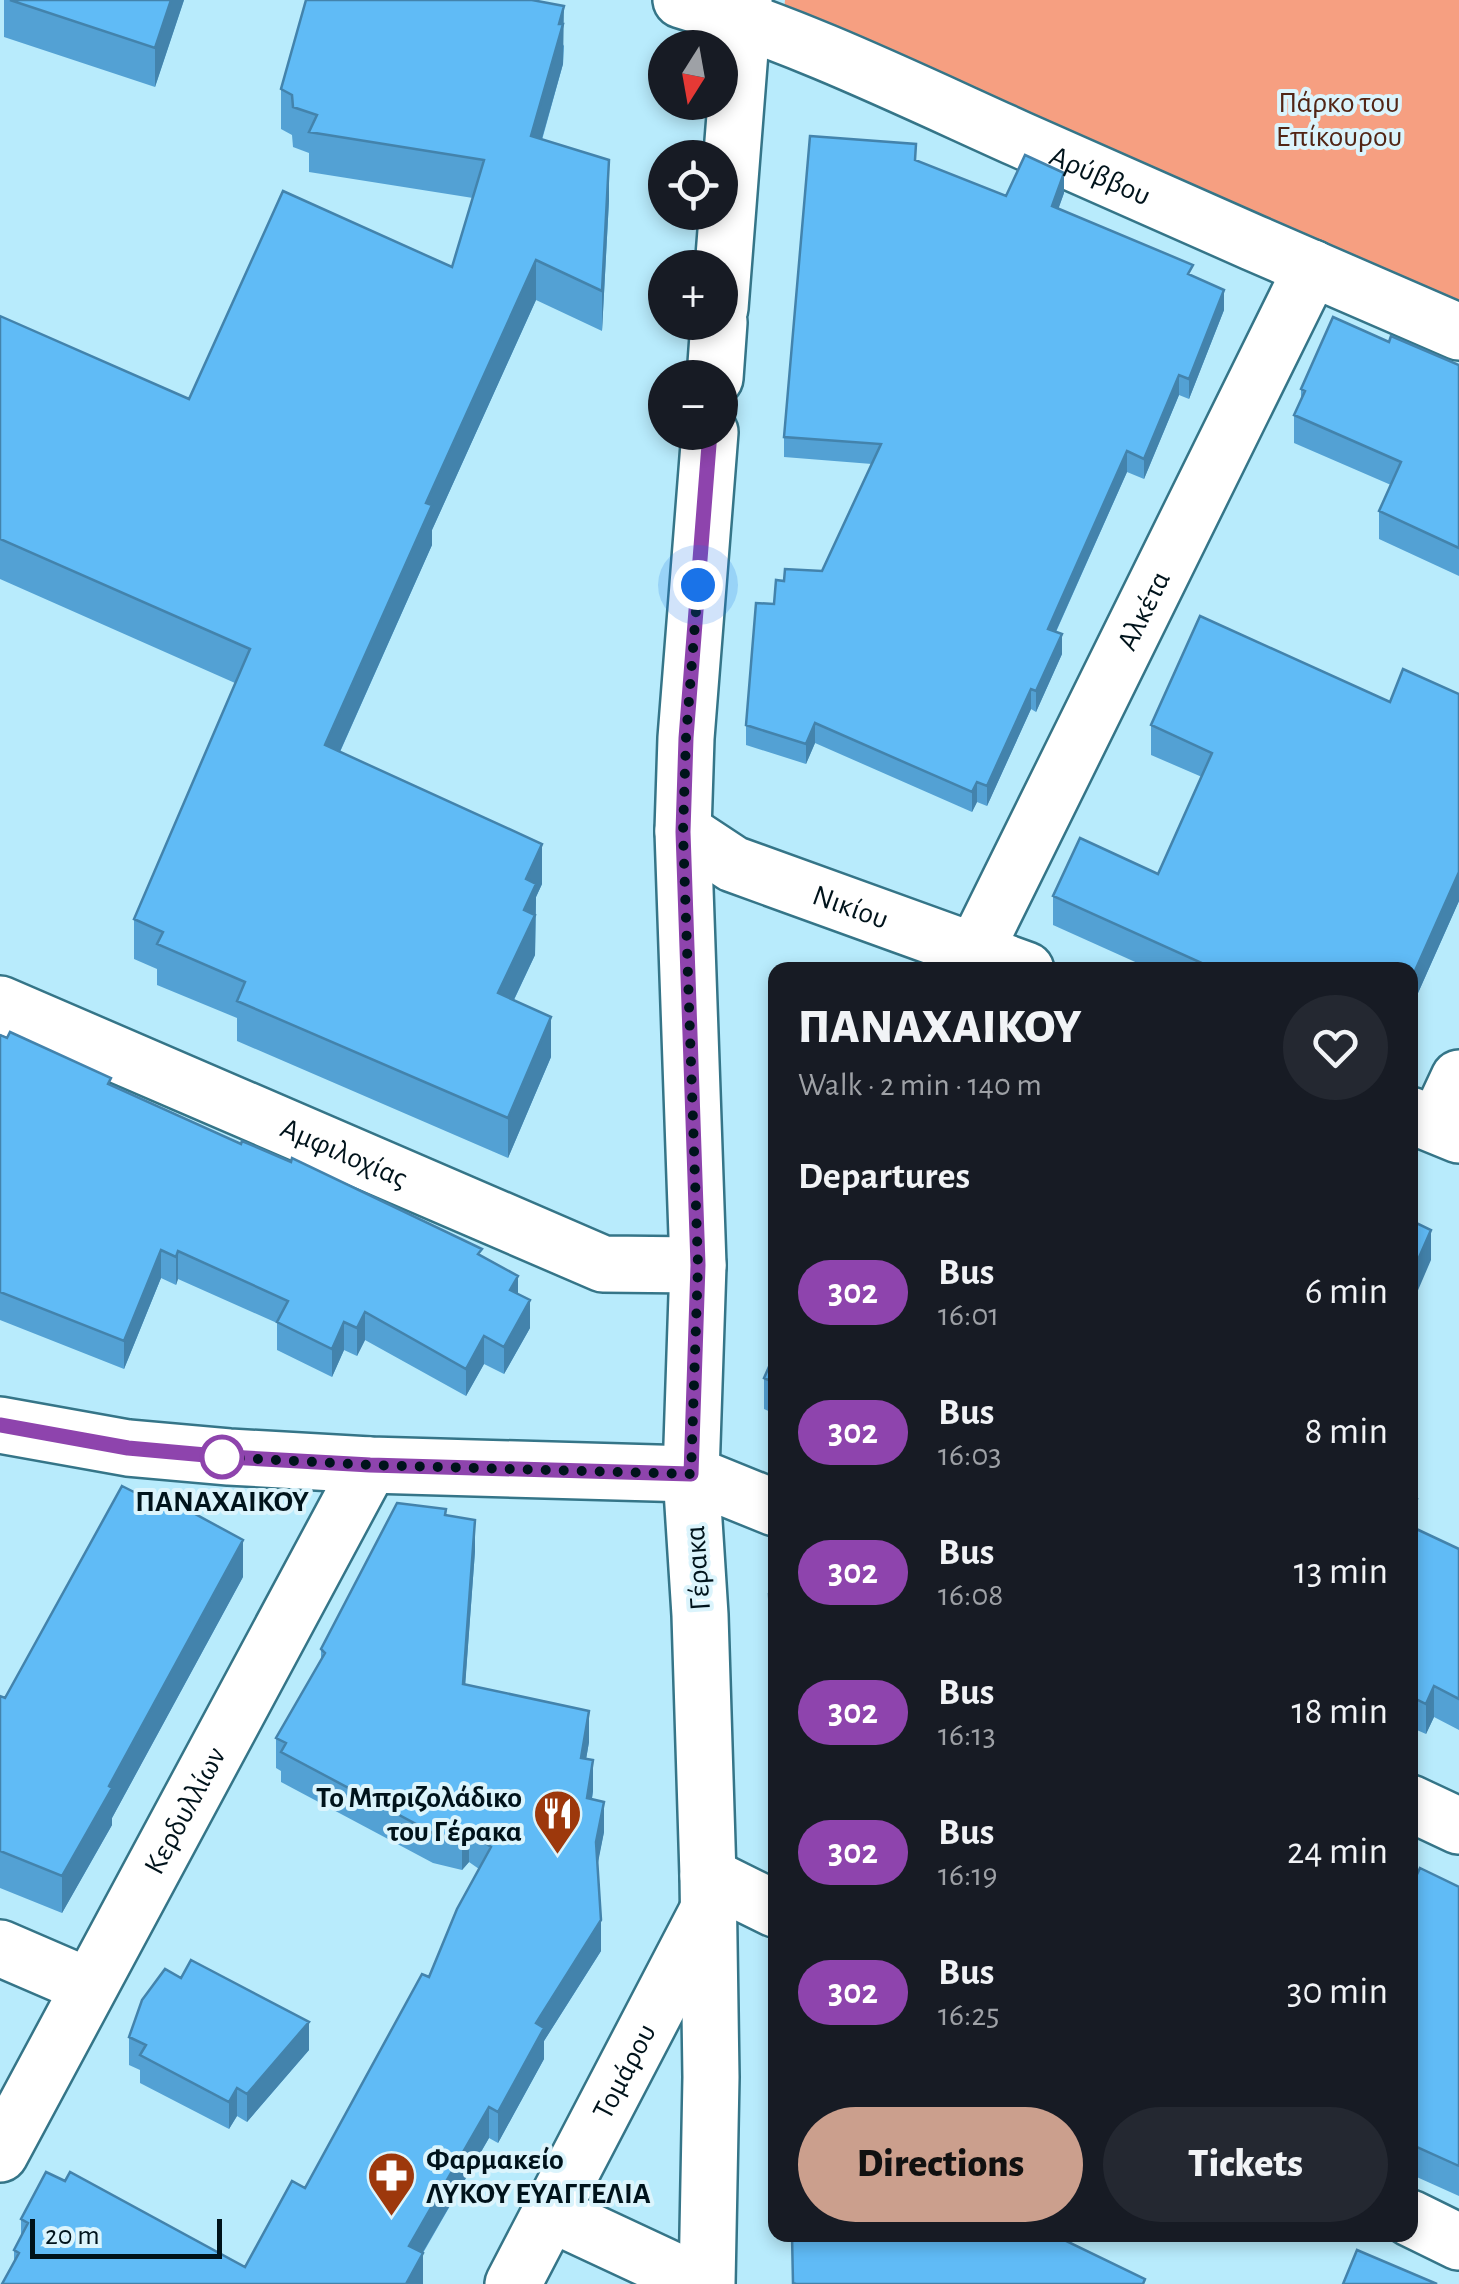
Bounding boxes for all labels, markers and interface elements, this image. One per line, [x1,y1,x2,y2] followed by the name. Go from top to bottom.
[648,30,738,120] north arrow
[648,30,738,450] map controls
[1276,88,1402,152] park label: Πάρκο του Επίκουρου
[648,140,738,230] button: locate
[1045,141,1155,212] street label: Αρύββου
[648,250,738,340] button: +
[648,360,738,450] button: −
[673,560,723,610] your location
[1112,566,1176,655] street label: Αλκέτα
[808,880,892,935] street label: Νικίου
[1283,995,1388,1100] button: heart
[798,1004,1081,1052] text: ΠΑΝΑΧΑΙΚΟΥ
[798,1069,1042,1101] text: Walk · 2 min · 140 m
[276,1113,412,1194] street label: Αμφιλοχίας
[798,1158,970,1196] text: Departures
[938,1254,994,1292] text: Bus
[1305,1273,1388,1311] text: 6 min
[828,1275,878,1310] text: 302
[938,1299,999,1331] text: 16:01
[938,1394,994,1432] text: Bus
[1305,1413,1388,1451] text: 8 min
[828,1415,878,1450] text: 302
[201,1436,243,1478] marker: ΠΑΝΑΧΑΙΚΟΥ
[938,1439,1001,1471] text: 16:03
[135,1487,309,1517] place label: ΠΑΝΑΧΑΙΚΟΥ
[680,1524,716,1612] street label: Γέρακα
[938,1534,994,1572] text: Bus
[1294,1553,1388,1591] text: 13 min
[828,1555,878,1590] text: 302
[938,1579,1003,1611] text: 16:08
[938,1674,994,1712] text: Bus
[1291,1693,1388,1731] text: 18 min
[828,1695,878,1730] text: 302
[938,1719,996,1751] text: 16:13
[139,1742,232,1879] street label: Κερδυλλίων
[316,1783,522,1847] place label: Το Μπριζολάδικο του Γέρακα
[531,1788,583,1856] restaurant icon: Το Μπριζολάδικο του Γέρακα
[938,1814,994,1852] text: Bus
[1287,1833,1388,1871] text: 24 min
[828,1835,878,1870] text: 302
[938,1859,997,1891] text: 16:19
[938,1954,994,1992] text: Bus
[1287,1973,1388,2011] text: 30 min
[828,1975,878,2010] text: 302
[938,1999,999,2031] text: 16:25
[588,2019,662,2124] street label: Τομάρου
[798,2107,1083,2222] button: Directions
[1103,2107,1388,2222] button: Tickets
[426,2145,651,2209] place label: Φαρμακείο ΛΥΚΟΥ ΕΥΑΓΓΕΛΙΑ
[365,2150,417,2218] pharmacy icon: Φαρμακείο ΛΥΚΟΥ ΕΥΑΓΓΕΛΙΑ
[30,2214,222,2258] scale bar
[45,2222,100,2250] text: 20 m

